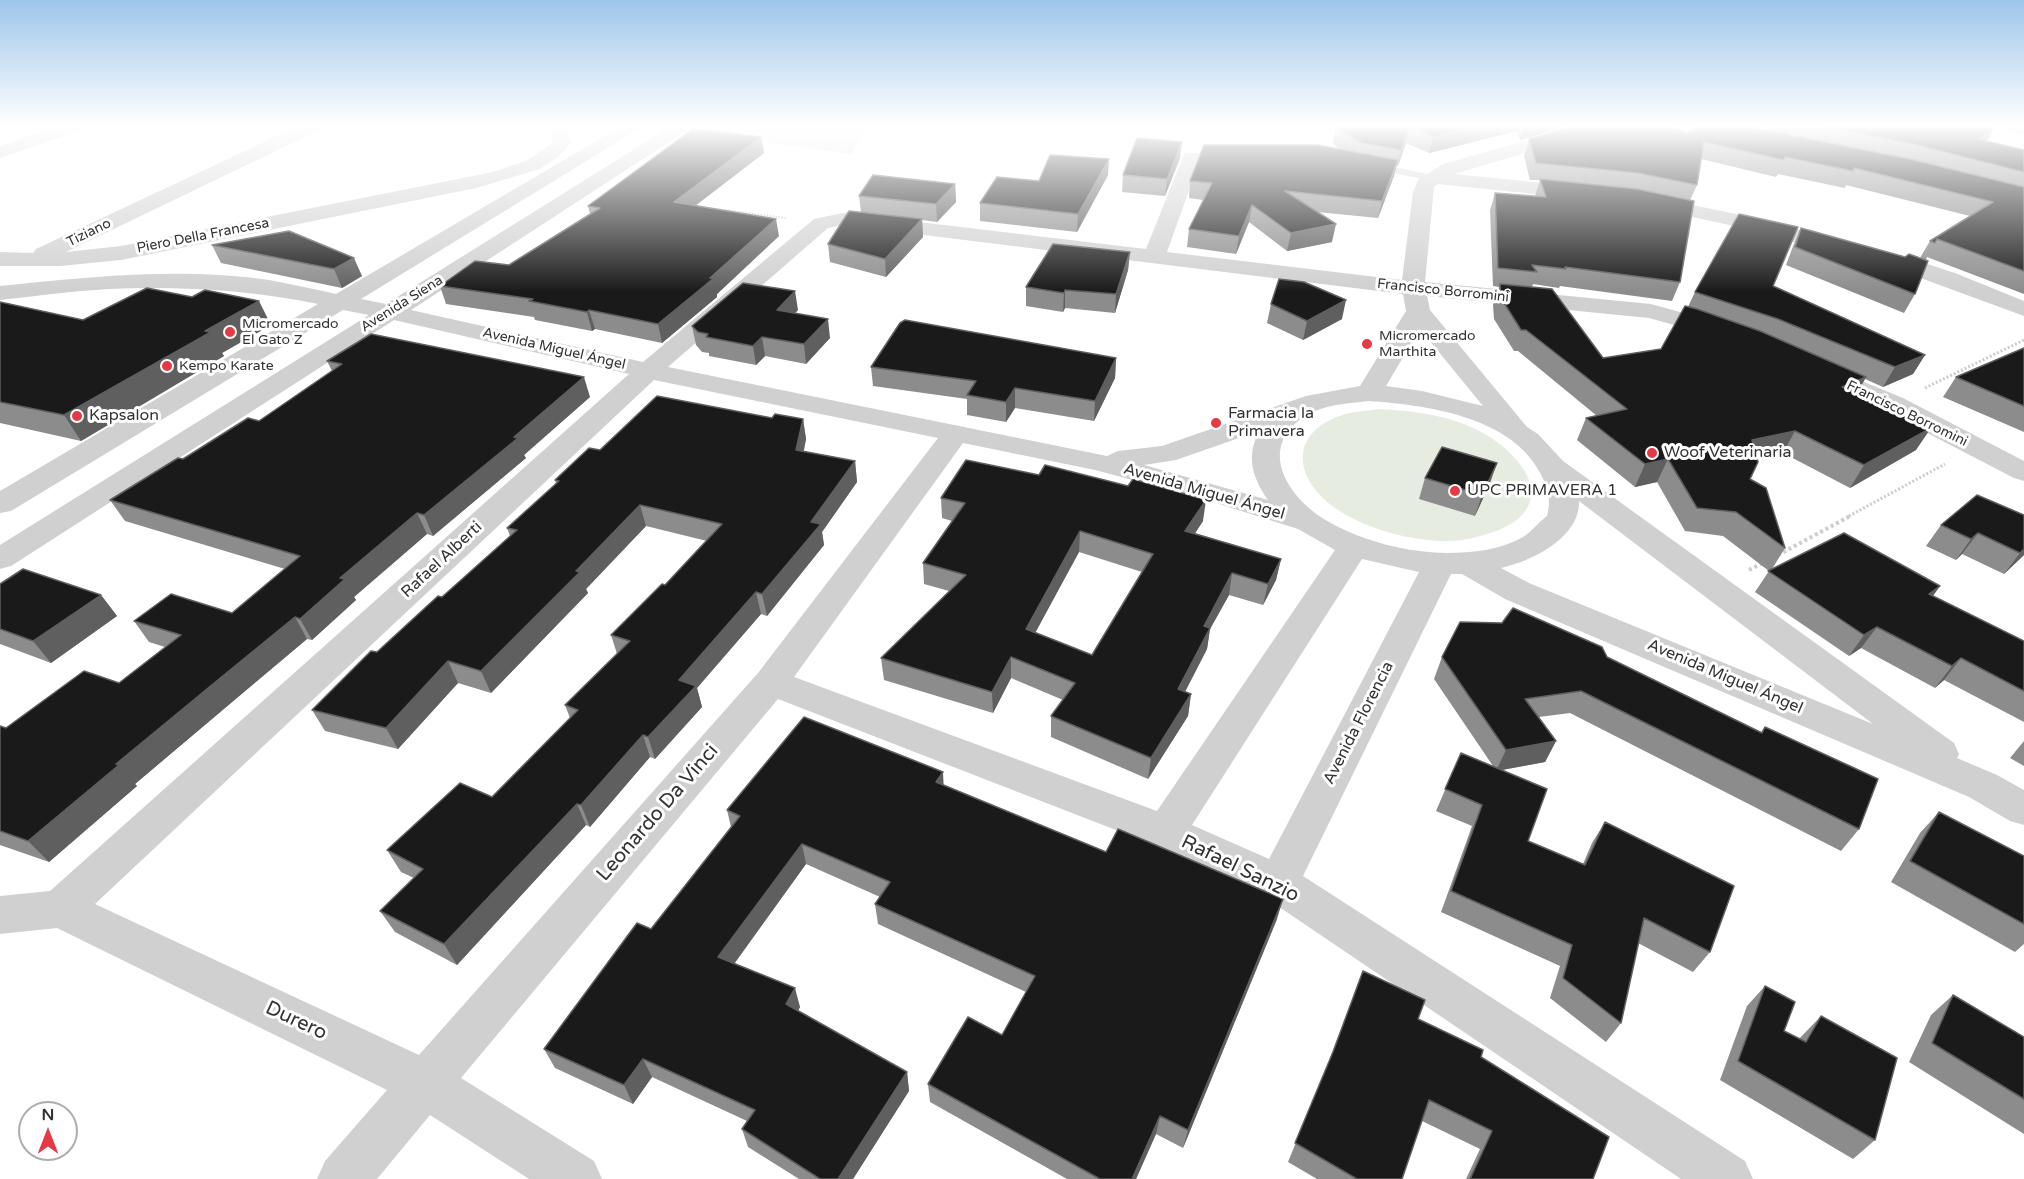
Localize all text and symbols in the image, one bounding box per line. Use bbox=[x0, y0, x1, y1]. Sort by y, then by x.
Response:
street label: Tiziano bbox=[64, 215, 114, 251]
street label: Piero Della Francesa bbox=[135, 215, 271, 257]
street label: Avenida Siena bbox=[358, 272, 446, 336]
street label: Francisco Borromini bbox=[1376, 276, 1510, 306]
place label: Micromercado El Gato Z bbox=[242, 316, 339, 348]
street label: Avenida Miguel Ángel bbox=[481, 324, 627, 374]
marker: Micromercado El Gato Z bbox=[223, 325, 237, 339]
place label: Micromercado Marthita bbox=[1379, 328, 1476, 360]
marker: Micromercado Marthita bbox=[1360, 337, 1374, 351]
place label: Kempo Karate bbox=[179, 358, 274, 374]
marker: Kempo Karate bbox=[160, 359, 174, 373]
street label: Francisco Borromini bbox=[1844, 377, 1970, 451]
place label: Farmacia la Primavera bbox=[1228, 404, 1314, 442]
place label: Kapsalon bbox=[89, 406, 159, 426]
marker: Kapsalon bbox=[70, 409, 84, 423]
marker: Farmacia la Primavera bbox=[1209, 416, 1223, 430]
place label: Woof Veterinaria bbox=[1664, 443, 1791, 463]
marker: Woof Veterinaria bbox=[1645, 446, 1659, 460]
street label: Avenida Miguel Ángel bbox=[1121, 460, 1287, 524]
place label: UPC PRIMAVERA 1 bbox=[1467, 481, 1617, 501]
marker: UPC PRIMAVERA 1 bbox=[1448, 484, 1462, 498]
street label: Rafael Alberti bbox=[398, 518, 486, 602]
street label: Avenida Miguel Ángel bbox=[1644, 636, 1806, 718]
street label: Avenida Florencia bbox=[1320, 658, 1398, 788]
street label: Leonardo Da Vinci bbox=[592, 740, 724, 886]
street label: Rafael Sanzio bbox=[1177, 830, 1303, 908]
street label: Durero bbox=[261, 996, 331, 1046]
north arrow bbox=[18, 1101, 78, 1161]
text: N bbox=[42, 1105, 54, 1125]

